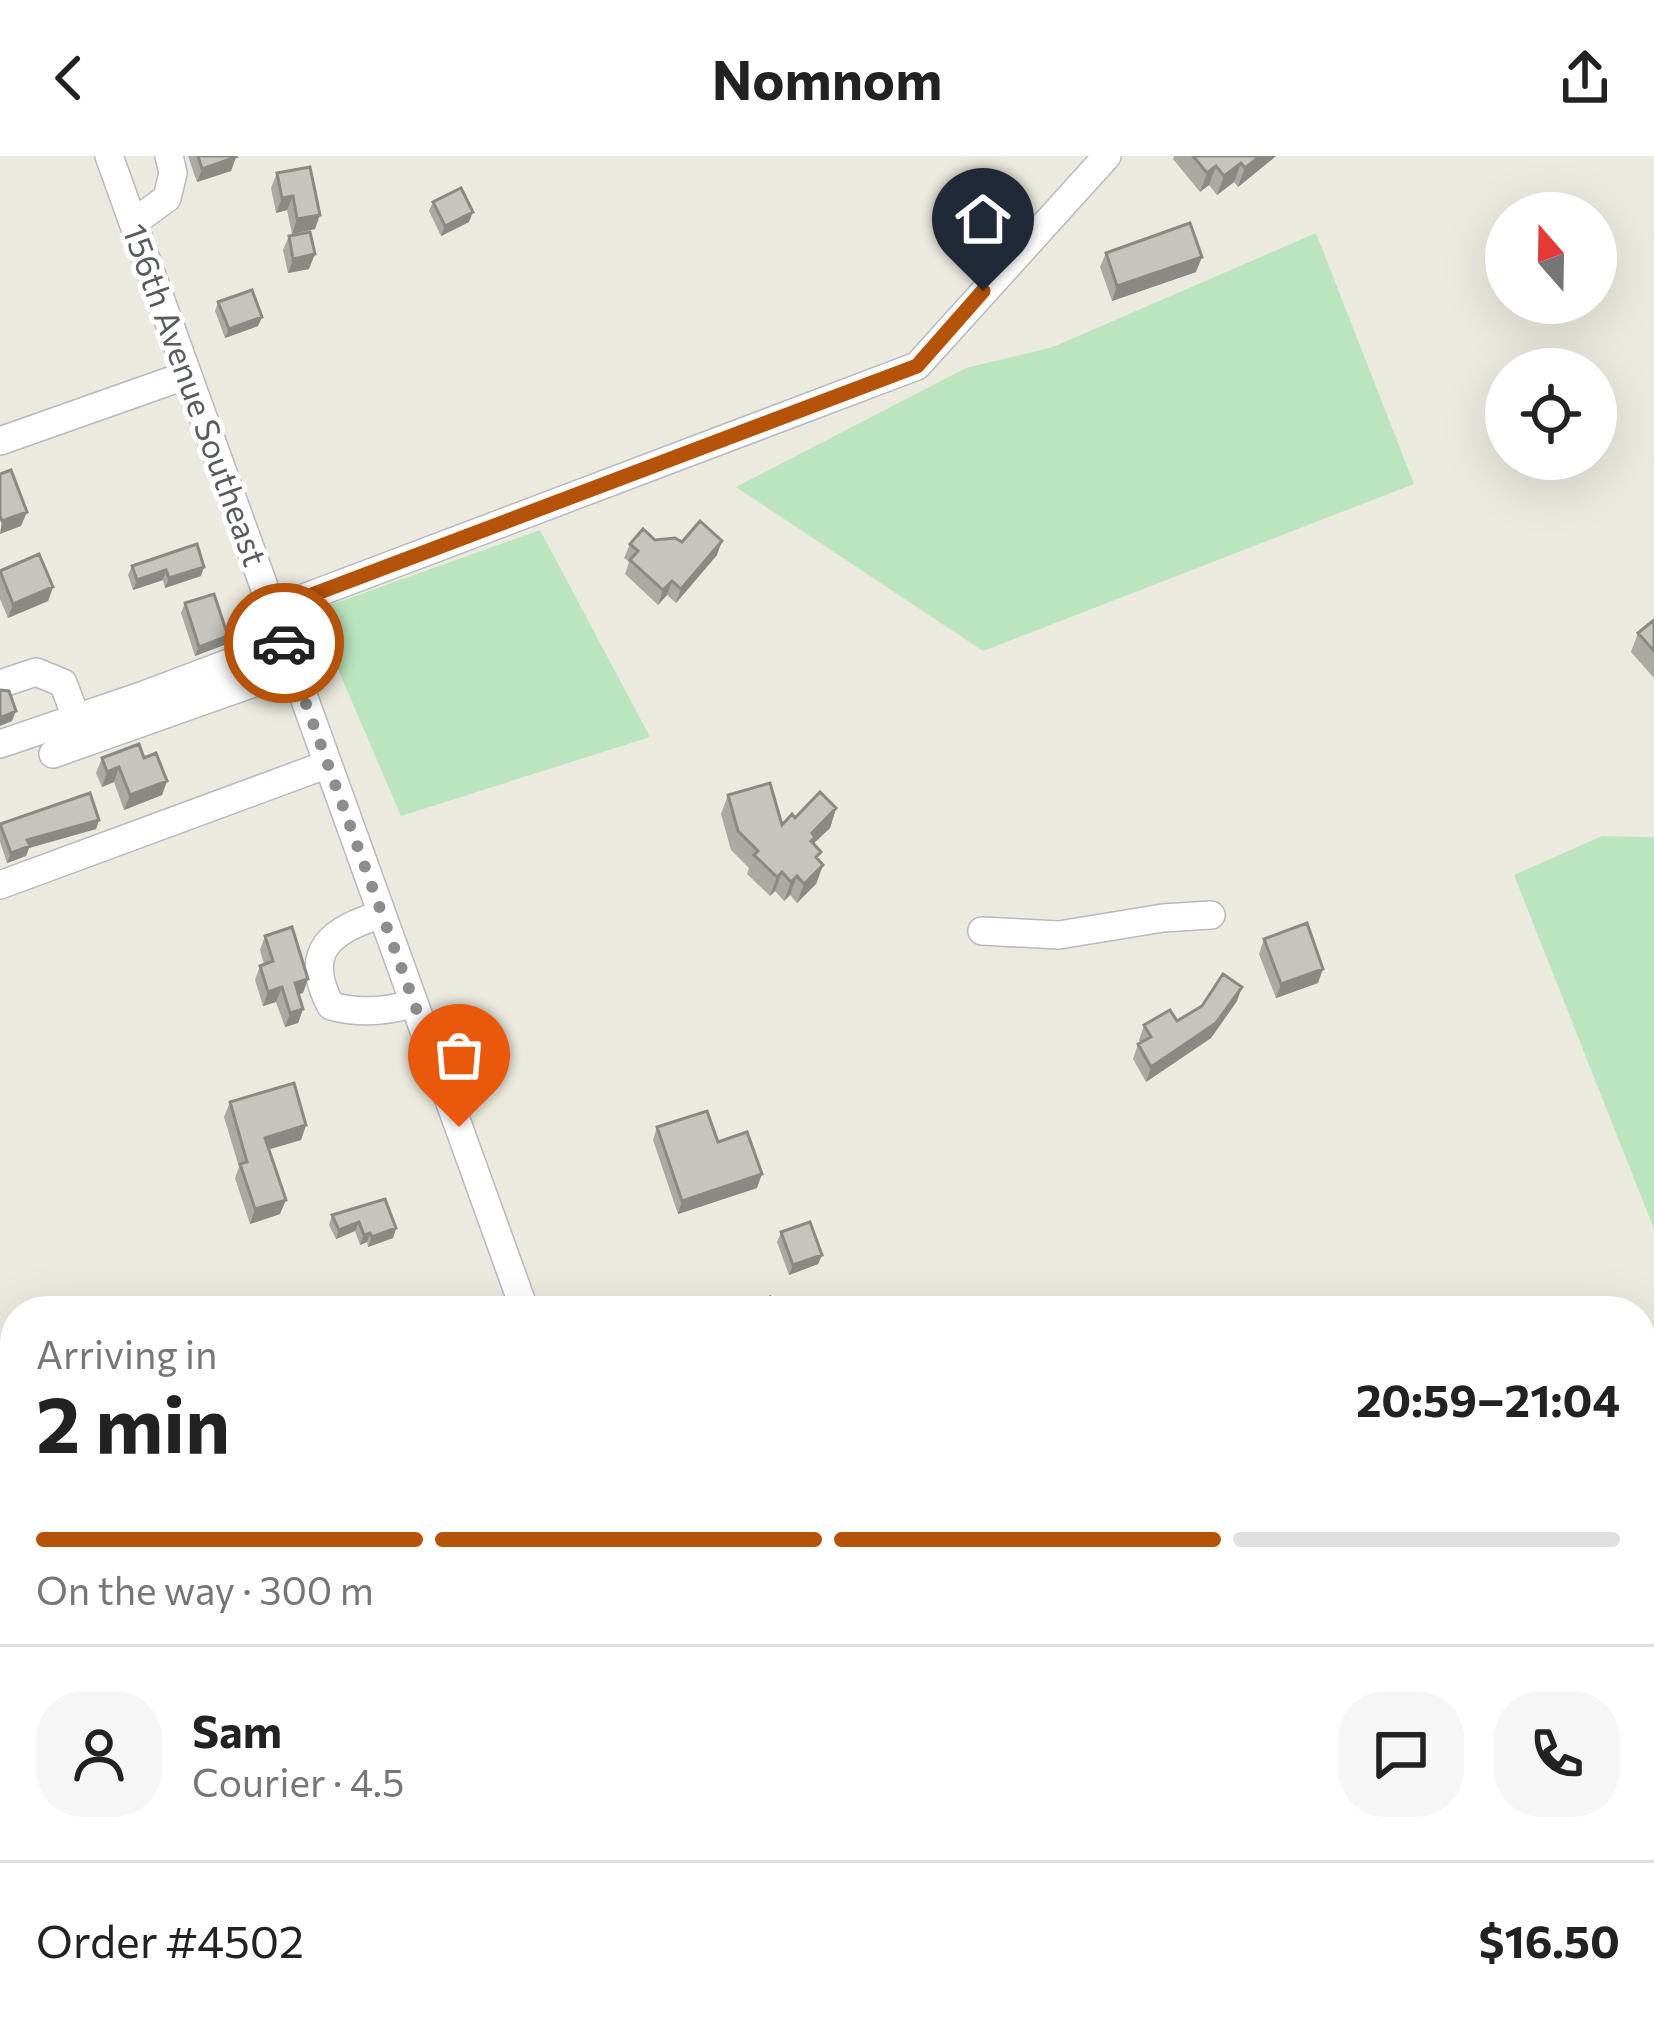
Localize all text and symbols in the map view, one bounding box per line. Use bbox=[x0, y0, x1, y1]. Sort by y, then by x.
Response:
icon: back bbox=[36, 45, 102, 111]
text: Nomnom bbox=[712, 45, 942, 111]
icon: share bbox=[1552, 45, 1618, 111]
pin bbox=[932, 168, 1034, 291]
icon: home bbox=[950, 186, 1016, 252]
north arrow bbox=[1485, 192, 1617, 324]
map controls bbox=[1485, 192, 1617, 480]
street label: 156th Avenue Southeast bbox=[115, 218, 277, 571]
button: locate bbox=[1485, 348, 1617, 480]
courier bbox=[224, 583, 344, 703]
icon: car bbox=[251, 610, 317, 676]
pin bbox=[408, 1004, 510, 1127]
icon: bag bbox=[426, 1022, 492, 1088]
text: Arriving in bbox=[36, 1329, 217, 1377]
text: 20:59–21:04 bbox=[1356, 1371, 1620, 1426]
text: 2 min bbox=[36, 1374, 230, 1469]
text: On the way · 300 m bbox=[36, 1565, 374, 1613]
button: person bbox=[36, 1691, 162, 1817]
button: chat bbox=[1338, 1691, 1464, 1817]
button: phone bbox=[1494, 1691, 1620, 1817]
text: Sam bbox=[192, 1702, 282, 1757]
text: Courier · 4.5 bbox=[192, 1757, 404, 1805]
text: Order #4502 bbox=[36, 1912, 304, 1967]
text: $16.50 bbox=[1479, 1912, 1620, 1967]

